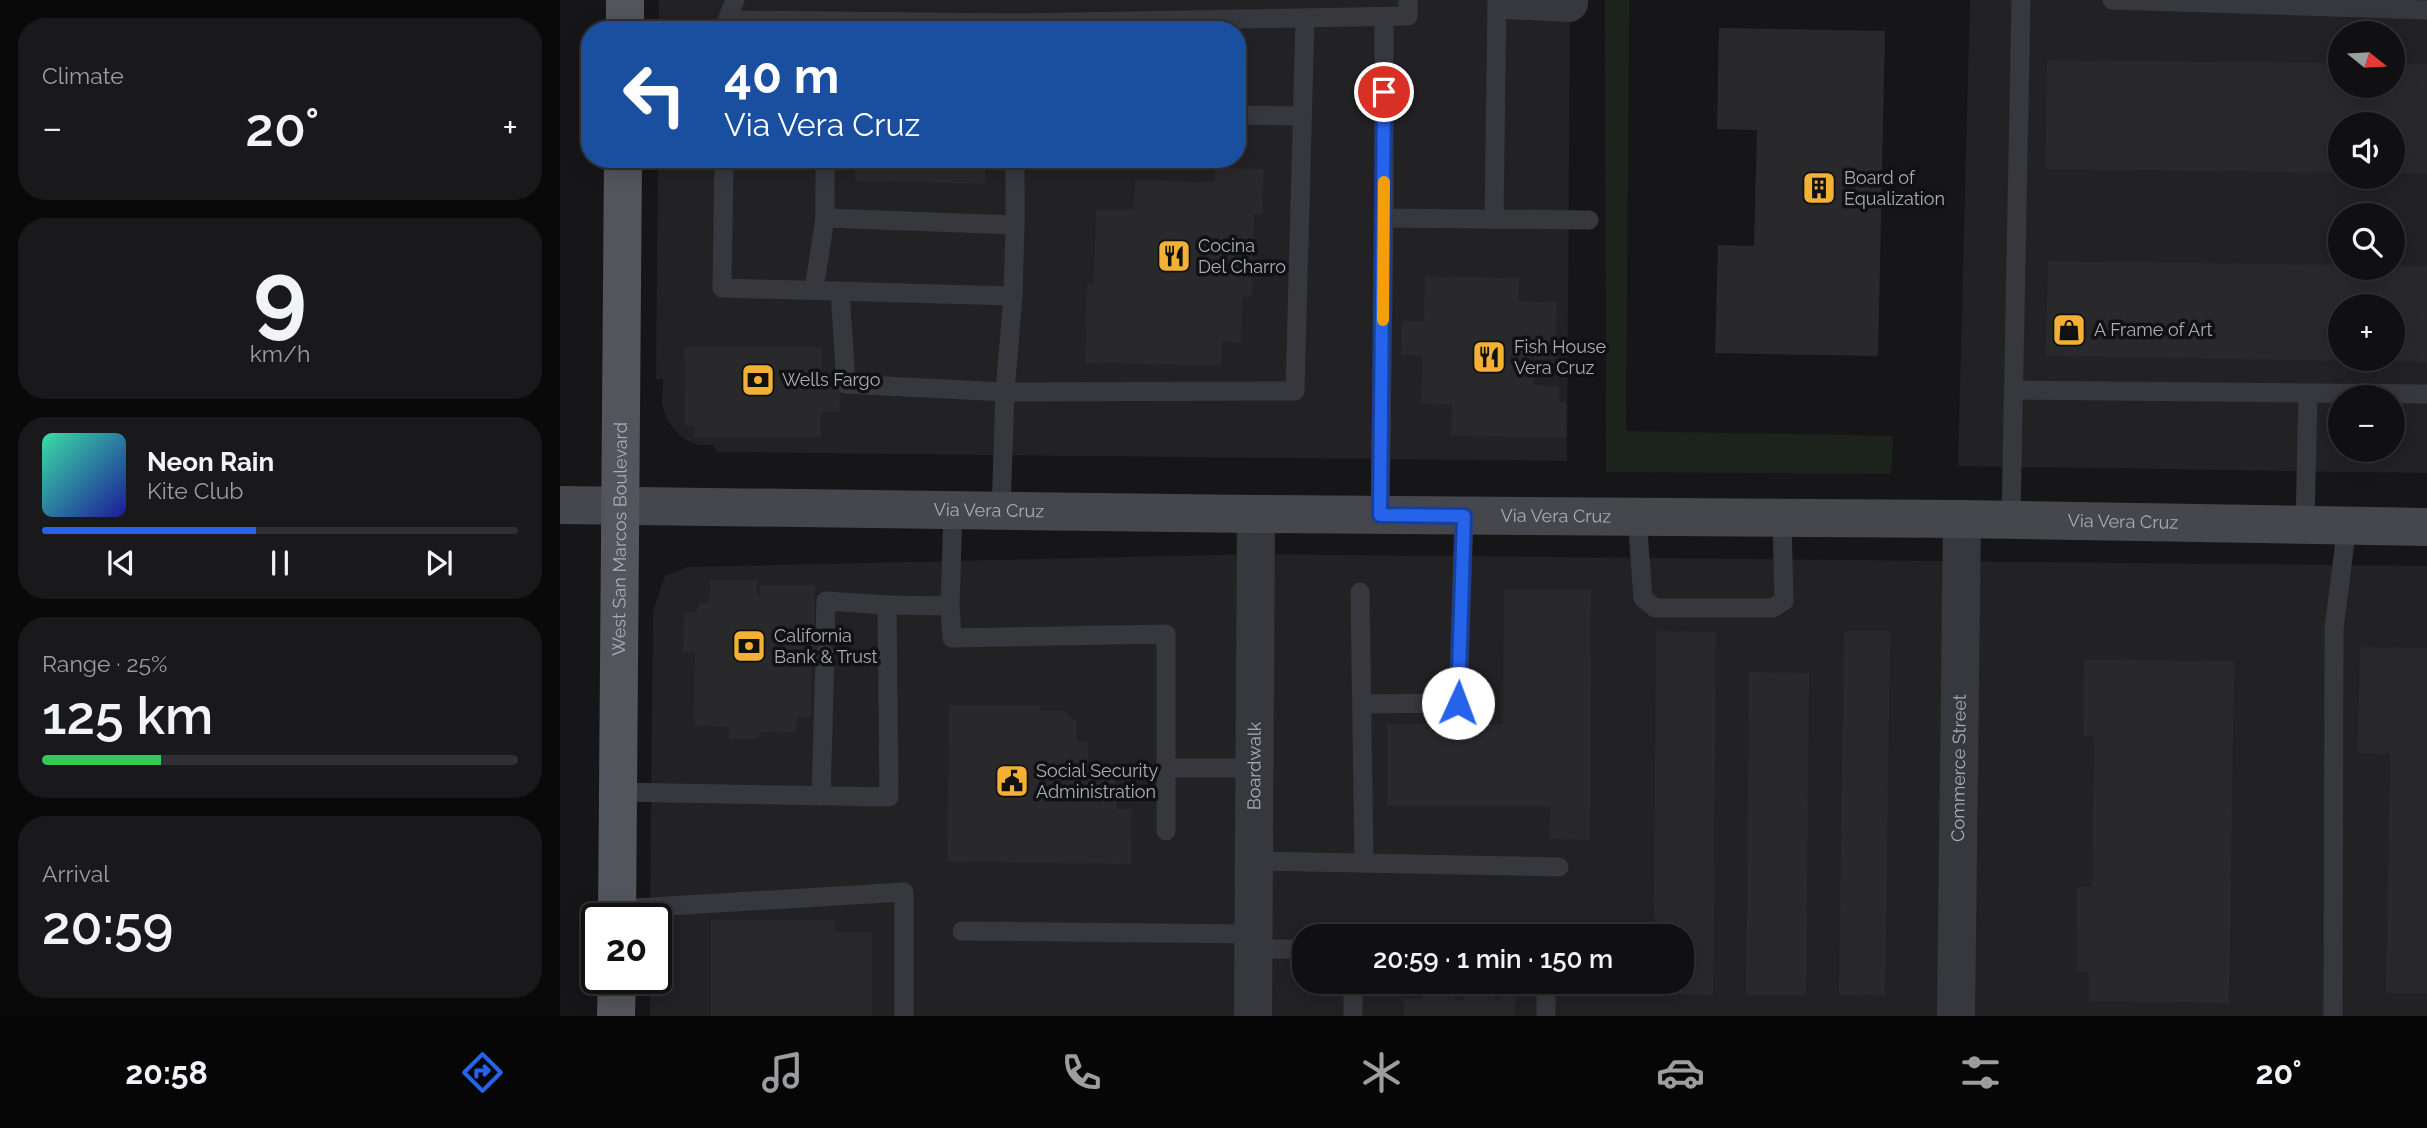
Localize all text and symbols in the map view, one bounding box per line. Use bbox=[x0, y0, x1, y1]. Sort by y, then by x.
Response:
north arrow bbox=[2328, 21, 2404, 98]
map controls bbox=[2328, 21, 2405, 462]
text: 40 m bbox=[724, 47, 839, 104]
icon: left bbox=[609, 49, 700, 140]
text: Climate bbox=[42, 62, 124, 89]
pin bbox=[1354, 62, 1414, 122]
icon: arrive bbox=[1365, 73, 1403, 111]
text: 20° bbox=[245, 97, 319, 158]
text: − bbox=[42, 105, 62, 150]
text: + bbox=[502, 105, 518, 150]
text: Via Vera Cruz bbox=[724, 106, 920, 143]
button: sound bbox=[2328, 112, 2405, 189]
place label: Board of Equalization bbox=[1844, 167, 1945, 209]
building icon: Board of Equalization bbox=[1800, 169, 1838, 207]
button: search bbox=[2328, 203, 2405, 280]
place label: Cocina Del Charro bbox=[1198, 235, 1286, 277]
restaurant icon: Cocina Del Charro bbox=[1155, 237, 1193, 275]
text: 9 bbox=[253, 241, 307, 348]
button: + bbox=[2328, 294, 2405, 371]
shop icon: A Frame of Art bbox=[2050, 311, 2088, 349]
place label: A Frame of Art bbox=[2094, 319, 2213, 340]
place label: Fish House Vera Cruz bbox=[1514, 336, 1607, 378]
restaurant icon: Fish House Vera Cruz bbox=[1470, 338, 1508, 376]
text: km/h bbox=[250, 340, 310, 367]
bank icon: Wells Fargo bbox=[739, 361, 777, 399]
place label: Wells Fargo bbox=[782, 369, 881, 390]
button: − bbox=[2328, 385, 2405, 462]
street label: West San Marcos Boulevard bbox=[608, 422, 631, 656]
text: Neon Rain bbox=[147, 447, 274, 477]
text: Kite Club bbox=[147, 477, 244, 504]
street label: Via Vera Cruz bbox=[934, 499, 1045, 521]
street label: Via Vera Cruz bbox=[1501, 505, 1611, 527]
street label: Via Vera Cruz bbox=[2067, 510, 2178, 533]
icon: previous bbox=[102, 544, 140, 582]
icon: pause bbox=[261, 544, 299, 582]
icon: next bbox=[420, 544, 458, 582]
place label: California Bank & Trust bbox=[774, 625, 878, 667]
bank icon: California Bank & Trust bbox=[730, 627, 768, 665]
text: Range · 25% bbox=[42, 650, 168, 677]
position arrow bbox=[1421, 666, 1495, 740]
text: 125 km bbox=[42, 685, 213, 746]
street label: Commerce Street bbox=[1947, 694, 1970, 842]
street label: Boardwalk bbox=[1243, 721, 1265, 810]
place label: Social Security Administration bbox=[1036, 760, 1159, 802]
public building icon: Social Security Administration bbox=[993, 762, 1031, 800]
text: Arrival bbox=[42, 860, 109, 887]
text: 20:59 bbox=[42, 895, 173, 956]
speed limit sign: 20 bbox=[581, 903, 672, 994]
text: 20:59 · 1 min · 150 m bbox=[1373, 944, 1613, 974]
icon: directions bbox=[458, 1048, 507, 1097]
icon: music bbox=[758, 1048, 807, 1097]
icon: phone bbox=[1057, 1048, 1106, 1097]
icon: climate bbox=[1357, 1048, 1406, 1097]
icon: car bbox=[1656, 1048, 1705, 1097]
icon: filters bbox=[1956, 1048, 2005, 1097]
text: 20:58 bbox=[125, 1054, 208, 1091]
text: 20° bbox=[2255, 1054, 2302, 1091]

